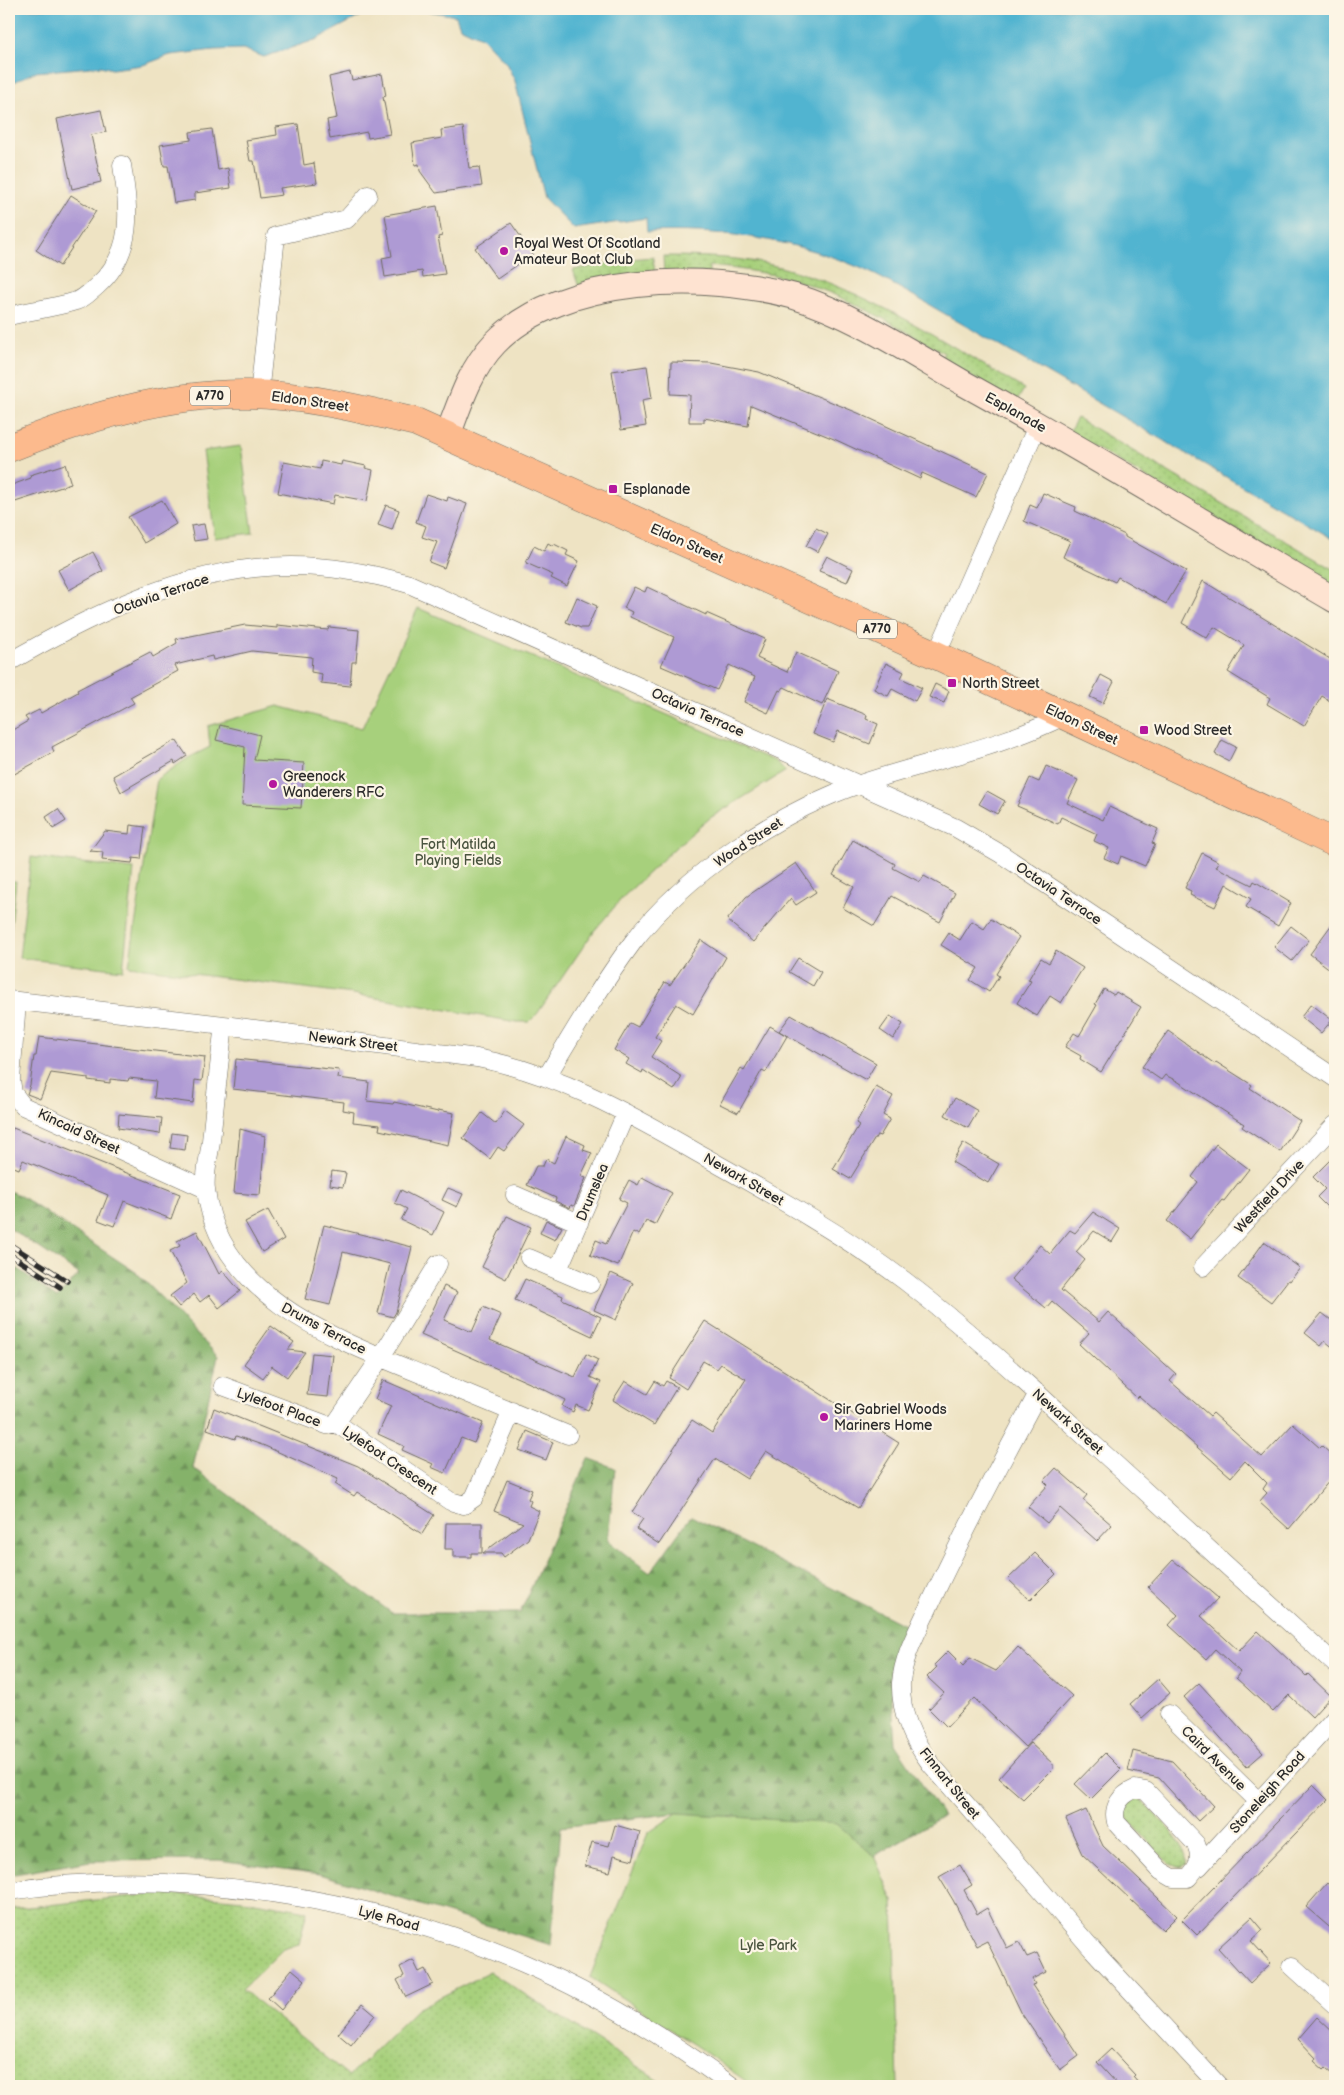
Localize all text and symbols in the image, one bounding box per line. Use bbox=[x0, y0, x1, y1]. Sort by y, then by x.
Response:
place label: Royal West Of Scotland Amateur Boat Club bbox=[514, 235, 661, 268]
marker: Royal West Of Scotland Amateur Boat Club bbox=[498, 245, 510, 257]
road number: A770 bbox=[190, 386, 230, 406]
street label: Eldon Street bbox=[270, 388, 350, 415]
street label: Esplanade bbox=[982, 389, 1049, 436]
place label: Esplanade bbox=[623, 481, 690, 498]
marker: Esplanade bbox=[607, 483, 619, 495]
street label: Eldon Street bbox=[648, 520, 727, 567]
street label: Octavia Terrace bbox=[111, 570, 211, 619]
road number: A770 bbox=[857, 620, 897, 638]
place label: North Street bbox=[962, 675, 1040, 692]
marker: North Street bbox=[946, 677, 958, 689]
street label: Octavia Terrace bbox=[649, 684, 747, 741]
street label: Eldon Street bbox=[1043, 700, 1121, 749]
place label: Wood Street bbox=[1154, 722, 1233, 739]
marker: Wood Street bbox=[1138, 724, 1150, 736]
place label: Greenock Wanderers RFC bbox=[283, 768, 384, 801]
marker: Greenock Wanderers RFC bbox=[267, 778, 279, 790]
street label: Wood Street bbox=[711, 814, 786, 871]
park label: Fort Matilda Playing Fields bbox=[414, 836, 502, 869]
street label: Octavia Terrace bbox=[1013, 858, 1105, 928]
street label: Newark Street bbox=[307, 1028, 399, 1055]
street label: Kincaid Street bbox=[35, 1105, 123, 1158]
street label: Newark Street bbox=[701, 1150, 788, 1210]
street label: Westfield Drive bbox=[1231, 1156, 1308, 1237]
street label: Drumslea bbox=[573, 1161, 612, 1224]
street label: Drums Terrace bbox=[278, 1299, 369, 1358]
street label: Lylefoot Place bbox=[234, 1384, 323, 1431]
street label: Newark Street bbox=[1029, 1385, 1107, 1458]
place label: Sir Gabriel Woods Mariners Home bbox=[834, 1401, 947, 1434]
marker: Sir Gabriel Woods Mariners Home bbox=[818, 1411, 830, 1423]
street label: Lylefoot Crescent bbox=[339, 1422, 441, 1499]
street label: Caird Avenue bbox=[1178, 1722, 1250, 1794]
street label: Finnart Street bbox=[916, 1744, 984, 1823]
street label: Stoneleigh Road bbox=[1226, 1748, 1309, 1837]
street label: Lyle Road bbox=[356, 1902, 421, 1935]
park label: Lyle Park bbox=[740, 1937, 797, 1954]

